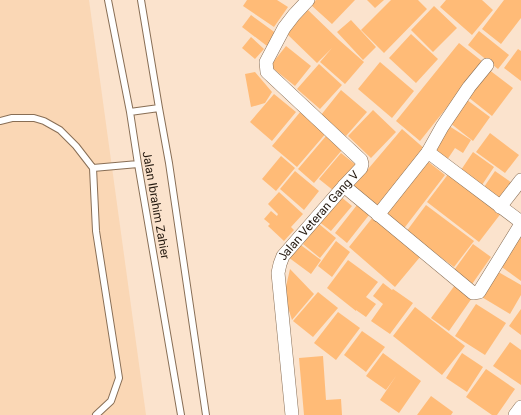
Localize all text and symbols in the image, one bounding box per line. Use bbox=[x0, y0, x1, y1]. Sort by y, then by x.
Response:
street label: Jalan Ibrahim Zahier bbox=[140, 150, 172, 260]
street label: Jalan Veteran Gang V bbox=[275, 168, 362, 262]

